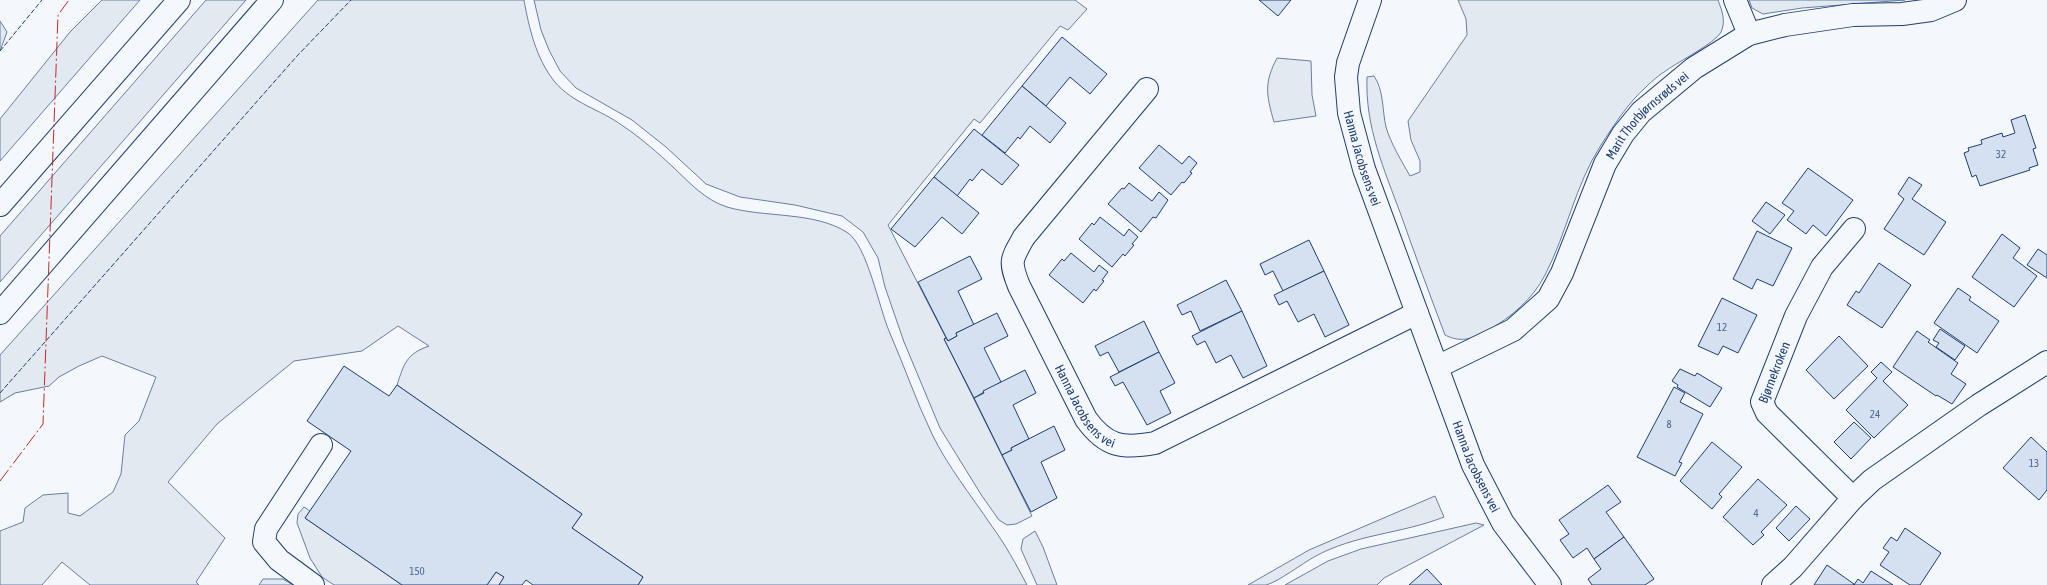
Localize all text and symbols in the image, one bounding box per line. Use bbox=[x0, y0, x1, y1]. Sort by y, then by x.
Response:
street label: Marit Thorbjørnsrøds vei bbox=[1602, 68, 1691, 162]
street label: Hanna Jacobsens vei bbox=[1341, 109, 1384, 208]
house number: 32 bbox=[1996, 148, 2006, 160]
house number: 12 bbox=[1717, 321, 1727, 333]
street label: Bjørnekroken bbox=[1755, 339, 1793, 405]
street label: Hanna Jacobsens vei bbox=[1052, 362, 1118, 450]
house number: 24 bbox=[1870, 408, 1880, 420]
house number: 8 bbox=[1666, 418, 1672, 430]
street label: Hanna Jacobsens vei bbox=[1450, 419, 1504, 515]
house number: 13 bbox=[2029, 457, 2039, 469]
house number: 4 bbox=[1753, 507, 1759, 519]
house number: 150 bbox=[409, 565, 425, 577]

